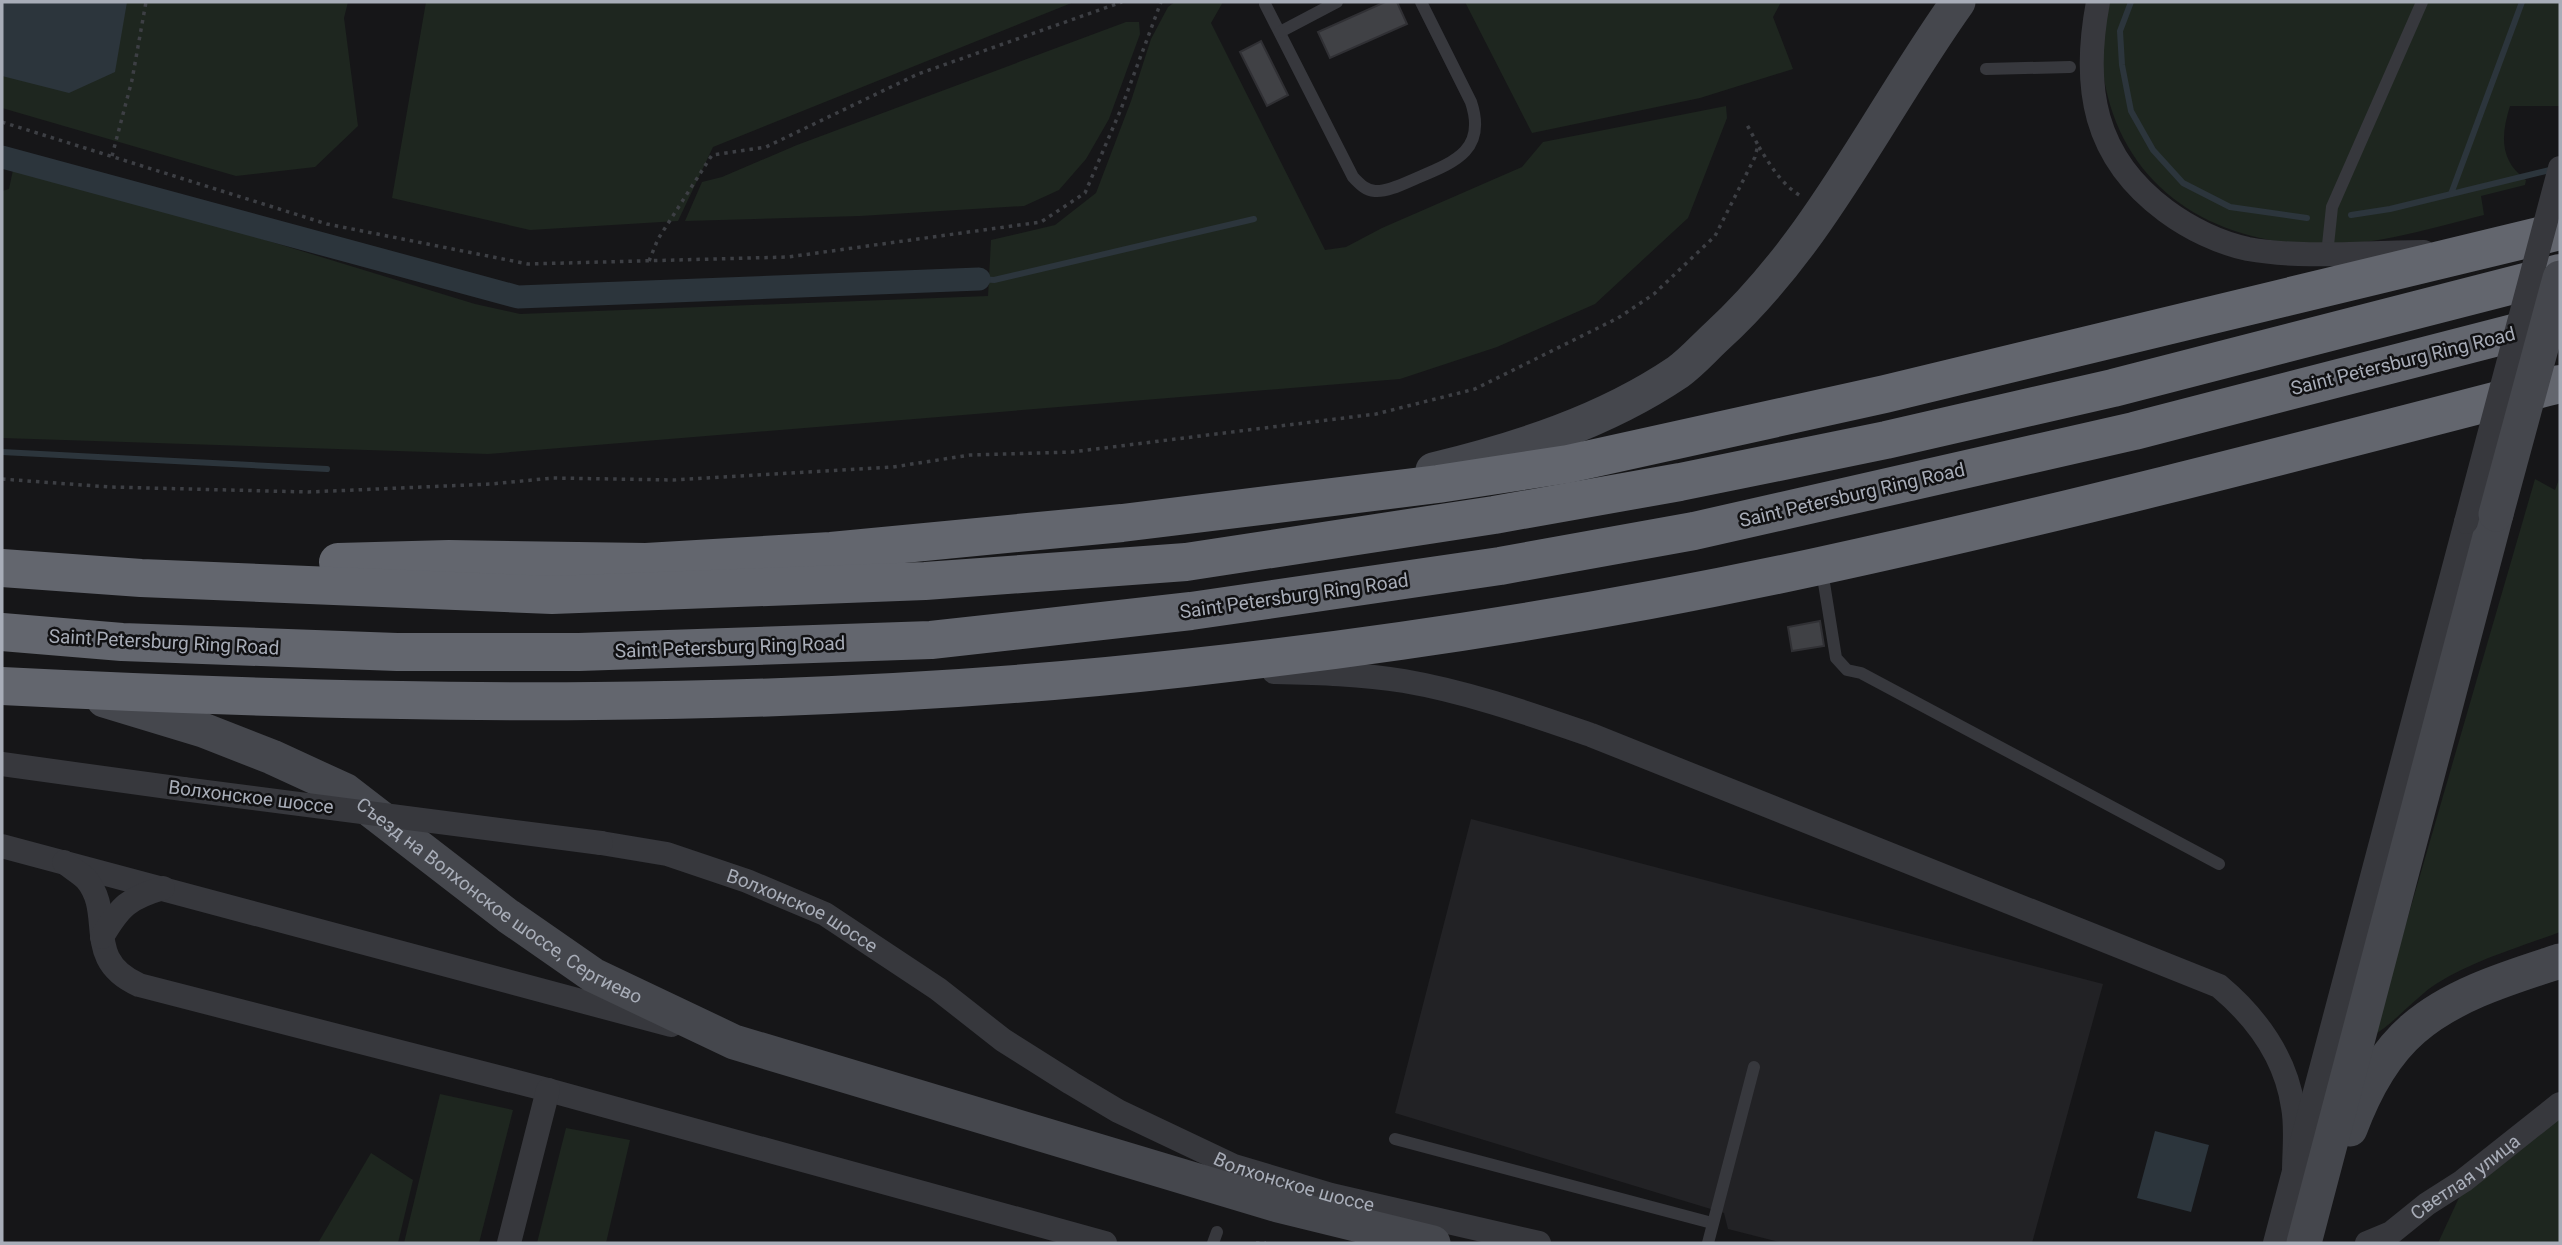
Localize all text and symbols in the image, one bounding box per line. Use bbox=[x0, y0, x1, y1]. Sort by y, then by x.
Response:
street label: Saint Petersburg Ring Road bbox=[2288, 322, 2518, 400]
street label: Saint Petersburg Ring Road bbox=[1737, 458, 1967, 532]
street label: Saint Petersburg Ring Road bbox=[1178, 569, 1410, 623]
street label: Saint Petersburg Ring Road bbox=[48, 624, 280, 660]
street label: Saint Petersburg Ring Road bbox=[614, 631, 846, 663]
street label: Волхонское шоссе bbox=[167, 775, 335, 819]
street label: Съезд на Волхонское шоссе, Сергиево bbox=[352, 792, 646, 1008]
street label: Волхонское шоссе bbox=[724, 864, 882, 957]
street label: Светлая улица bbox=[2405, 1129, 2524, 1224]
street label: Волхонское шоссе bbox=[1210, 1147, 1377, 1216]

